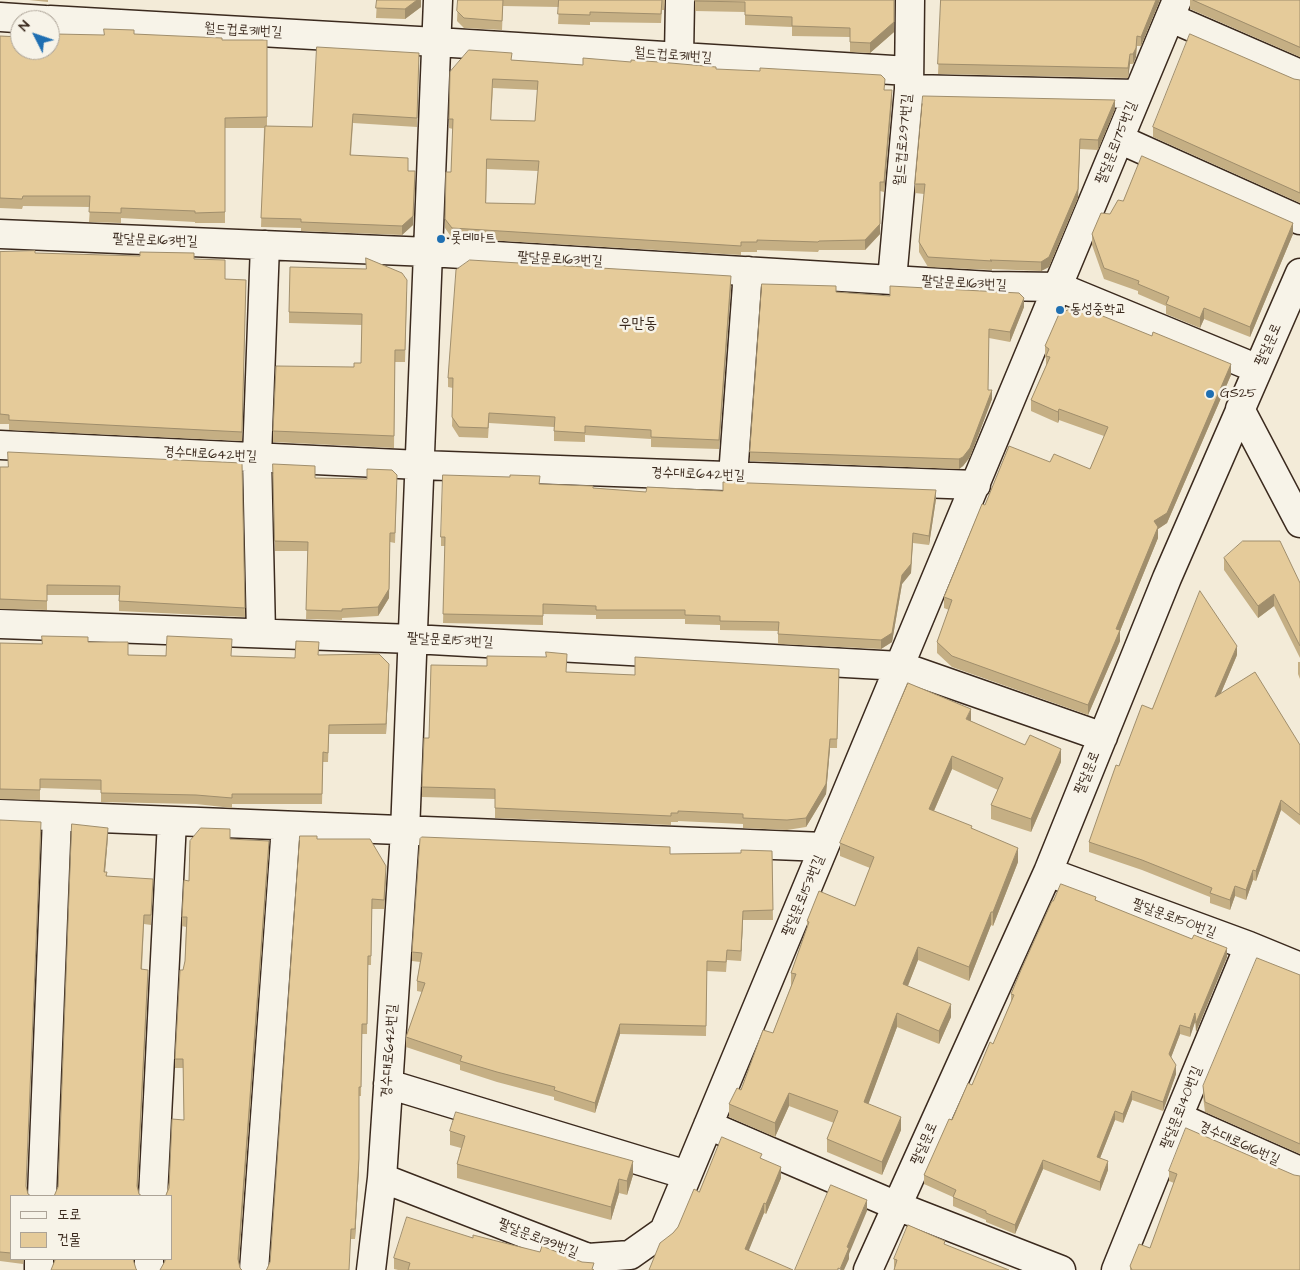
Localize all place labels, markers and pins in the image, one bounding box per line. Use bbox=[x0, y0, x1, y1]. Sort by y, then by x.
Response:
place label: 롯데마트 bbox=[451, 231, 496, 247]
marker: 롯데마트 bbox=[435, 233, 447, 245]
place label: 동성중학교 bbox=[1070, 302, 1126, 318]
marker: 동성중학교 bbox=[1054, 304, 1066, 316]
place label: GS25 bbox=[1220, 386, 1257, 402]
marker: GS25 bbox=[1204, 388, 1216, 400]

